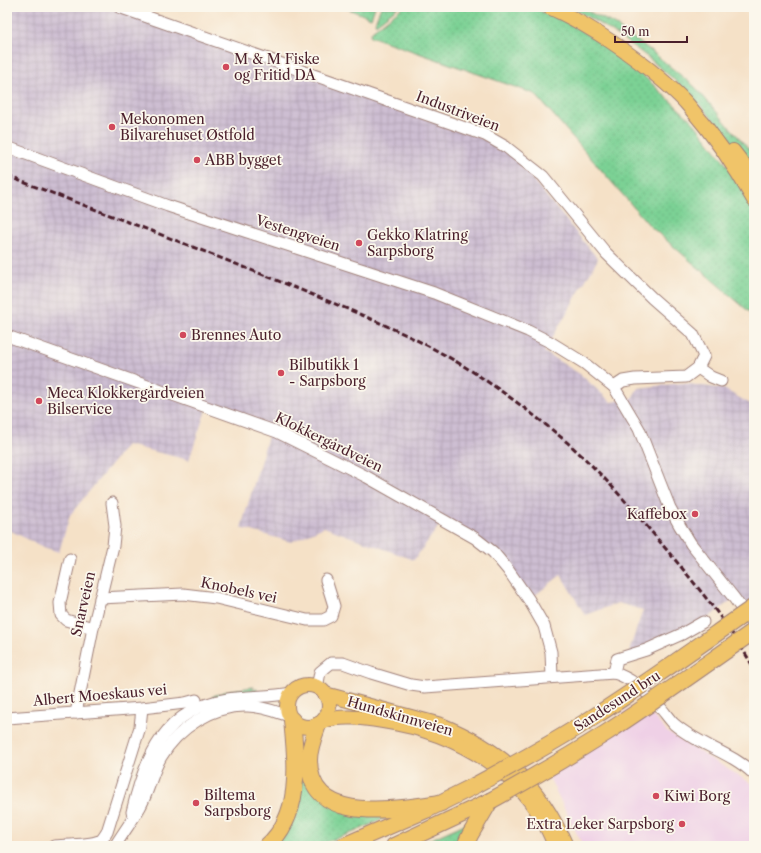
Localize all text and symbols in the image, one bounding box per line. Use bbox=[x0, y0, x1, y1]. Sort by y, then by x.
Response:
scale bar bbox=[615, 18, 687, 44]
text: 50 m bbox=[621, 24, 650, 39]
place label: M & M Fiske og Fritid DA bbox=[234, 50, 320, 84]
marker: M & M Fiske og Fritid DA bbox=[221, 62, 231, 72]
street label: Industriveien bbox=[414, 87, 503, 135]
place label: Mekonomen Bilvarehuset Østfold bbox=[120, 110, 255, 144]
marker: Mekonomen Bilvarehuset Østfold bbox=[107, 122, 117, 132]
place label: ABB bygget bbox=[204, 151, 282, 169]
marker: ABB bygget bbox=[192, 155, 202, 165]
street label: Vestengveien bbox=[253, 211, 343, 255]
place label: Gekko Klatring Sarpsborg bbox=[367, 226, 468, 260]
marker: Gekko Klatring Sarpsborg bbox=[354, 238, 364, 248]
place label: Brennes Auto bbox=[191, 326, 281, 344]
marker: Brennes Auto bbox=[178, 330, 188, 340]
place label: Bilbutikk 1 - Sarpsborg bbox=[289, 356, 366, 390]
marker: Bilbutikk 1 - Sarpsborg bbox=[276, 368, 286, 378]
place label: Meca Klokkergårdveien Bilservice bbox=[47, 384, 205, 418]
marker: Meca Klokkergårdveien Bilservice bbox=[34, 396, 44, 406]
street label: Klokkergårdveien bbox=[272, 408, 386, 476]
place label: Kaffebox bbox=[627, 505, 688, 523]
marker: Kaffebox bbox=[690, 509, 700, 519]
street label: Snarveien bbox=[67, 569, 99, 638]
street label: Knobels vei bbox=[199, 573, 279, 607]
street label: Sandesund bru bbox=[570, 666, 664, 736]
street label: Albert Moeskaus vei bbox=[31, 680, 168, 710]
street label: Hundskinnveien bbox=[345, 692, 455, 740]
place label: Biltema Sarpsborg bbox=[204, 786, 271, 820]
place label: Kiwi Borg bbox=[664, 787, 731, 805]
marker: Kiwi Borg bbox=[651, 791, 661, 801]
marker: Biltema Sarpsborg bbox=[191, 798, 201, 808]
place label: Extra Leker Sarpsborg bbox=[526, 815, 675, 833]
marker: Extra Leker Sarpsborg bbox=[677, 819, 687, 829]

